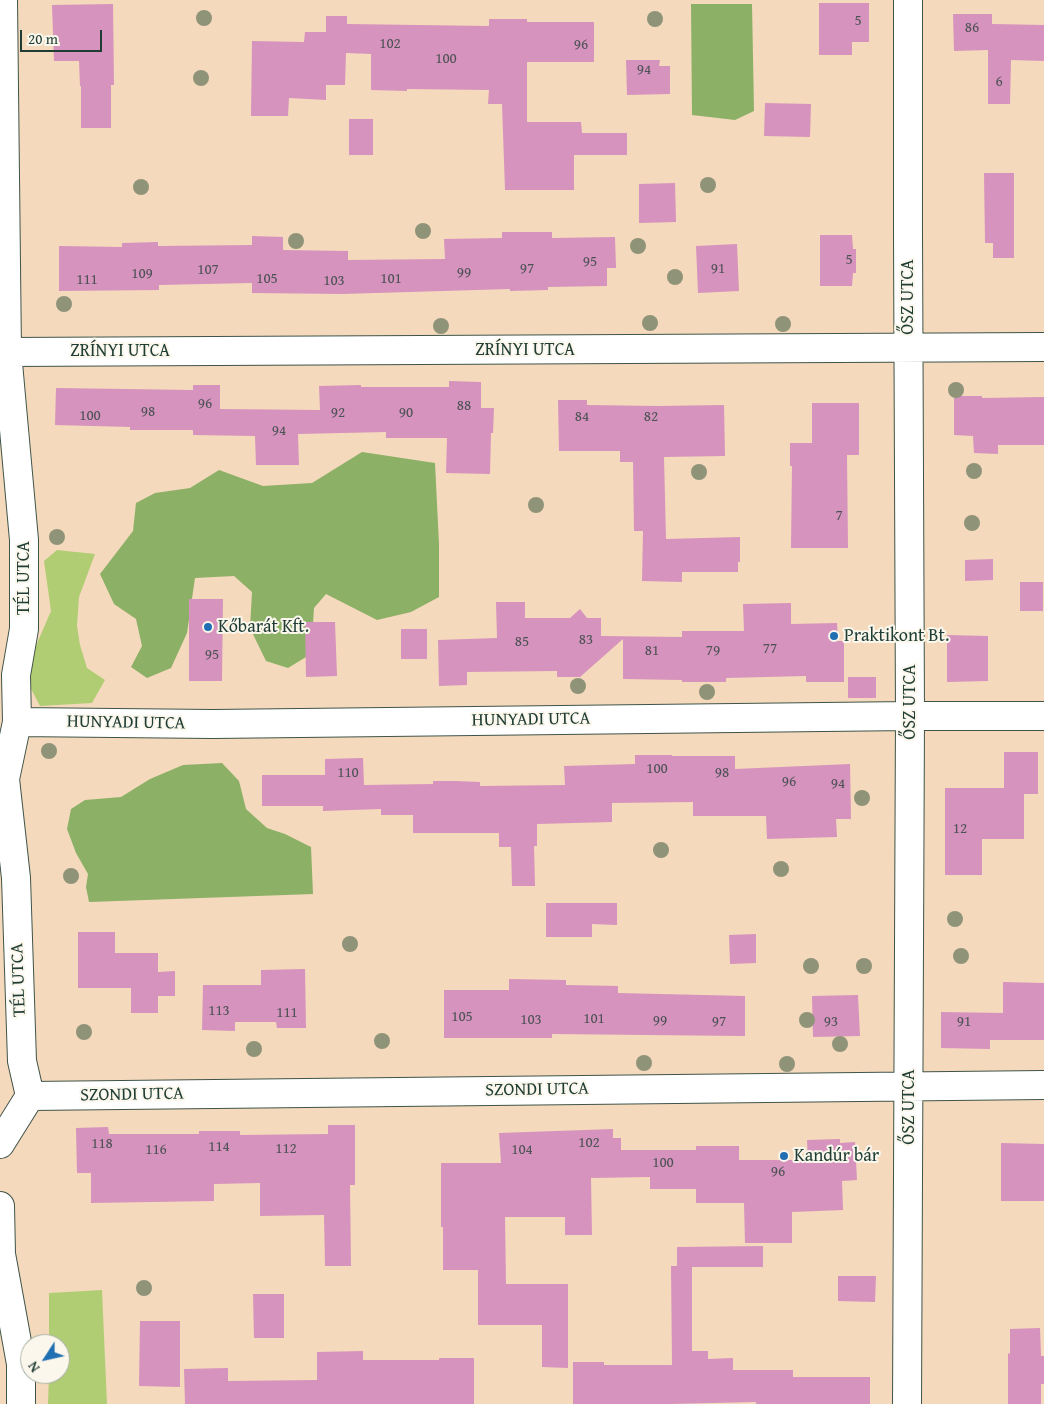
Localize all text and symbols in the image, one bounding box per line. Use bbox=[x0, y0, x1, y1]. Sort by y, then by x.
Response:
house number: 5 bbox=[854, 12, 862, 30]
house number: 86 bbox=[965, 19, 979, 37]
scale bar bbox=[22, 20, 105, 52]
text: 20 m bbox=[28, 28, 58, 49]
house number: 102 bbox=[379, 35, 401, 53]
house number: 96 bbox=[574, 36, 588, 54]
house number: 100 bbox=[435, 50, 457, 68]
house number: 94 bbox=[637, 61, 651, 79]
house number: 6 bbox=[995, 73, 1003, 91]
house number: 5 bbox=[845, 251, 853, 269]
house number: 95 bbox=[583, 253, 597, 271]
street label: ŐSZ UTCA bbox=[897, 259, 919, 335]
house number: 97 bbox=[520, 260, 534, 278]
house number: 91 bbox=[711, 260, 725, 278]
house number: 107 bbox=[197, 261, 219, 279]
house number: 99 bbox=[457, 264, 471, 282]
house number: 109 bbox=[131, 265, 153, 283]
house number: 105 bbox=[256, 270, 278, 288]
house number: 101 bbox=[380, 270, 402, 288]
house number: 111 bbox=[76, 271, 98, 289]
house number: 103 bbox=[323, 272, 345, 290]
street label: ZRÍNYI UTCA bbox=[475, 339, 575, 361]
street label: ZRÍNYI UTCA bbox=[70, 340, 170, 362]
house number: 96 bbox=[198, 395, 212, 413]
house number: 88 bbox=[457, 397, 471, 415]
house number: 98 bbox=[141, 403, 155, 421]
house number: 92 bbox=[331, 404, 345, 422]
house number: 90 bbox=[399, 404, 413, 422]
house number: 100 bbox=[79, 407, 101, 425]
house number: 84 bbox=[575, 408, 589, 426]
house number: 82 bbox=[644, 408, 658, 426]
house number: 94 bbox=[272, 422, 286, 440]
house number: 7 bbox=[835, 507, 843, 525]
street label: TÉL UTCA bbox=[13, 541, 35, 615]
place label: Kőbarát Kft. bbox=[218, 616, 309, 638]
marker: Kőbarát Kft. bbox=[202, 621, 214, 633]
place label: Praktikont Bt. bbox=[844, 625, 949, 647]
marker: Praktikont Bt. bbox=[828, 630, 840, 642]
house number: 83 bbox=[579, 631, 593, 649]
house number: 85 bbox=[515, 633, 529, 651]
house number: 77 bbox=[763, 640, 777, 658]
house number: 81 bbox=[645, 642, 659, 660]
house number: 79 bbox=[706, 642, 720, 660]
house number: 95 bbox=[205, 646, 219, 664]
street label: ŐSZ UTCA bbox=[899, 664, 921, 740]
street label: HUNYADI UTCA bbox=[472, 708, 590, 732]
street label: HUNYADI UTCA bbox=[67, 711, 185, 735]
house number: 100 bbox=[646, 760, 668, 778]
house number: 110 bbox=[337, 764, 359, 782]
house number: 98 bbox=[715, 764, 729, 782]
house number: 96 bbox=[782, 773, 796, 791]
house number: 94 bbox=[831, 775, 845, 793]
house number: 12 bbox=[953, 820, 967, 838]
street label: TÉL UTCA bbox=[7, 943, 31, 1017]
house number: 113 bbox=[208, 1002, 230, 1020]
house number: 111 bbox=[276, 1004, 298, 1022]
house number: 105 bbox=[451, 1008, 473, 1026]
house number: 101 bbox=[583, 1010, 605, 1028]
house number: 103 bbox=[520, 1011, 542, 1029]
house number: 99 bbox=[653, 1012, 667, 1030]
house number: 97 bbox=[712, 1013, 726, 1031]
house number: 93 bbox=[824, 1013, 838, 1031]
house number: 91 bbox=[957, 1013, 971, 1031]
street label: ŐSZ UTCA bbox=[898, 1069, 920, 1145]
street label: SZONDI UTCA bbox=[485, 1078, 589, 1102]
street label: SZONDI UTCA bbox=[80, 1083, 184, 1107]
house number: 102 bbox=[578, 1134, 600, 1152]
house number: 118 bbox=[91, 1135, 113, 1153]
house number: 114 bbox=[208, 1138, 230, 1156]
house number: 112 bbox=[275, 1140, 297, 1158]
house number: 116 bbox=[145, 1141, 167, 1159]
house number: 104 bbox=[511, 1141, 533, 1159]
place label: Kandúr bár bbox=[794, 1145, 879, 1167]
marker: Kandúr bár bbox=[778, 1150, 790, 1162]
house number: 100 bbox=[652, 1154, 674, 1172]
house number: 96 bbox=[771, 1163, 785, 1181]
north arrow bbox=[20, 1334, 70, 1384]
text: N bbox=[23, 1357, 44, 1377]

